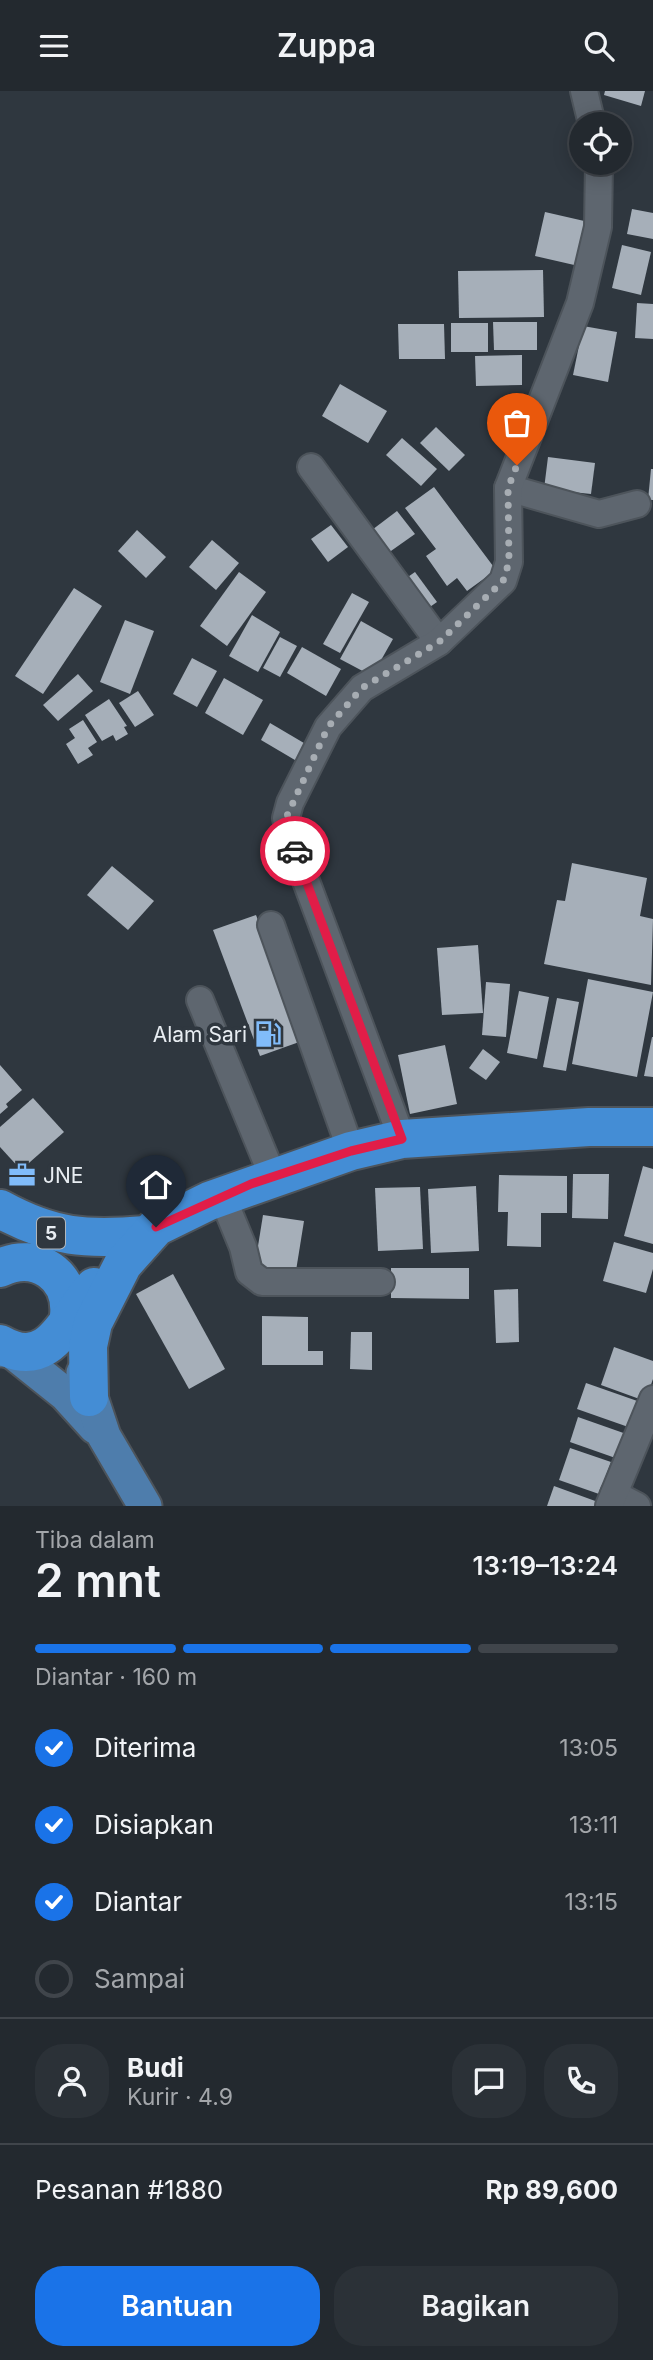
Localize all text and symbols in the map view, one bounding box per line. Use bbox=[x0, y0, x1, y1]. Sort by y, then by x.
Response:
text: Zuppa bbox=[277, 26, 376, 65]
icon: menu bbox=[35, 27, 73, 65]
icon: search bbox=[580, 27, 618, 65]
map controls bbox=[569, 112, 632, 175]
button: locate bbox=[569, 112, 632, 175]
pin bbox=[487, 393, 547, 465]
icon: bag bbox=[498, 404, 536, 442]
courier bbox=[260, 816, 330, 886]
icon: car bbox=[276, 832, 314, 870]
fuel station icon: Alam Sari bbox=[253, 1019, 283, 1049]
place label: Alam Sari bbox=[153, 1022, 247, 1047]
pin bbox=[126, 1155, 186, 1227]
office icon: JNE bbox=[7, 1160, 37, 1190]
place label: JNE bbox=[43, 1163, 83, 1188]
icon: home bbox=[137, 1166, 175, 1204]
road number: 5 bbox=[37, 1217, 65, 1249]
text: Tiba dalam bbox=[35, 1526, 155, 1554]
text: 13:19–13:24 bbox=[473, 1550, 618, 1581]
text: 2 mnt bbox=[35, 1552, 161, 1608]
text: Diantar · 160 m bbox=[35, 1663, 197, 1691]
icon: check bbox=[35, 1729, 73, 1767]
text: Diterima bbox=[94, 1732, 196, 1763]
text: 13:05 bbox=[559, 1734, 618, 1762]
icon: check bbox=[35, 1806, 73, 1844]
text: Disiapkan bbox=[94, 1809, 214, 1840]
text: 13:11 bbox=[569, 1811, 618, 1839]
icon: check bbox=[35, 1883, 73, 1921]
text: Diantar bbox=[94, 1886, 182, 1917]
text: 13:15 bbox=[564, 1888, 618, 1916]
text: Sampai bbox=[94, 1963, 185, 1994]
button: person bbox=[35, 2044, 109, 2118]
button: chat bbox=[452, 2044, 526, 2118]
button: phone bbox=[544, 2044, 618, 2118]
text: Budi bbox=[127, 2052, 184, 2083]
text: Kurir · 4.9 bbox=[127, 2083, 233, 2111]
text: Pesanan #1880 bbox=[35, 2174, 223, 2205]
text: Rp 89,600 bbox=[485, 2174, 618, 2205]
button: Bantuan bbox=[35, 2266, 320, 2346]
button: Bagikan bbox=[334, 2266, 618, 2346]

